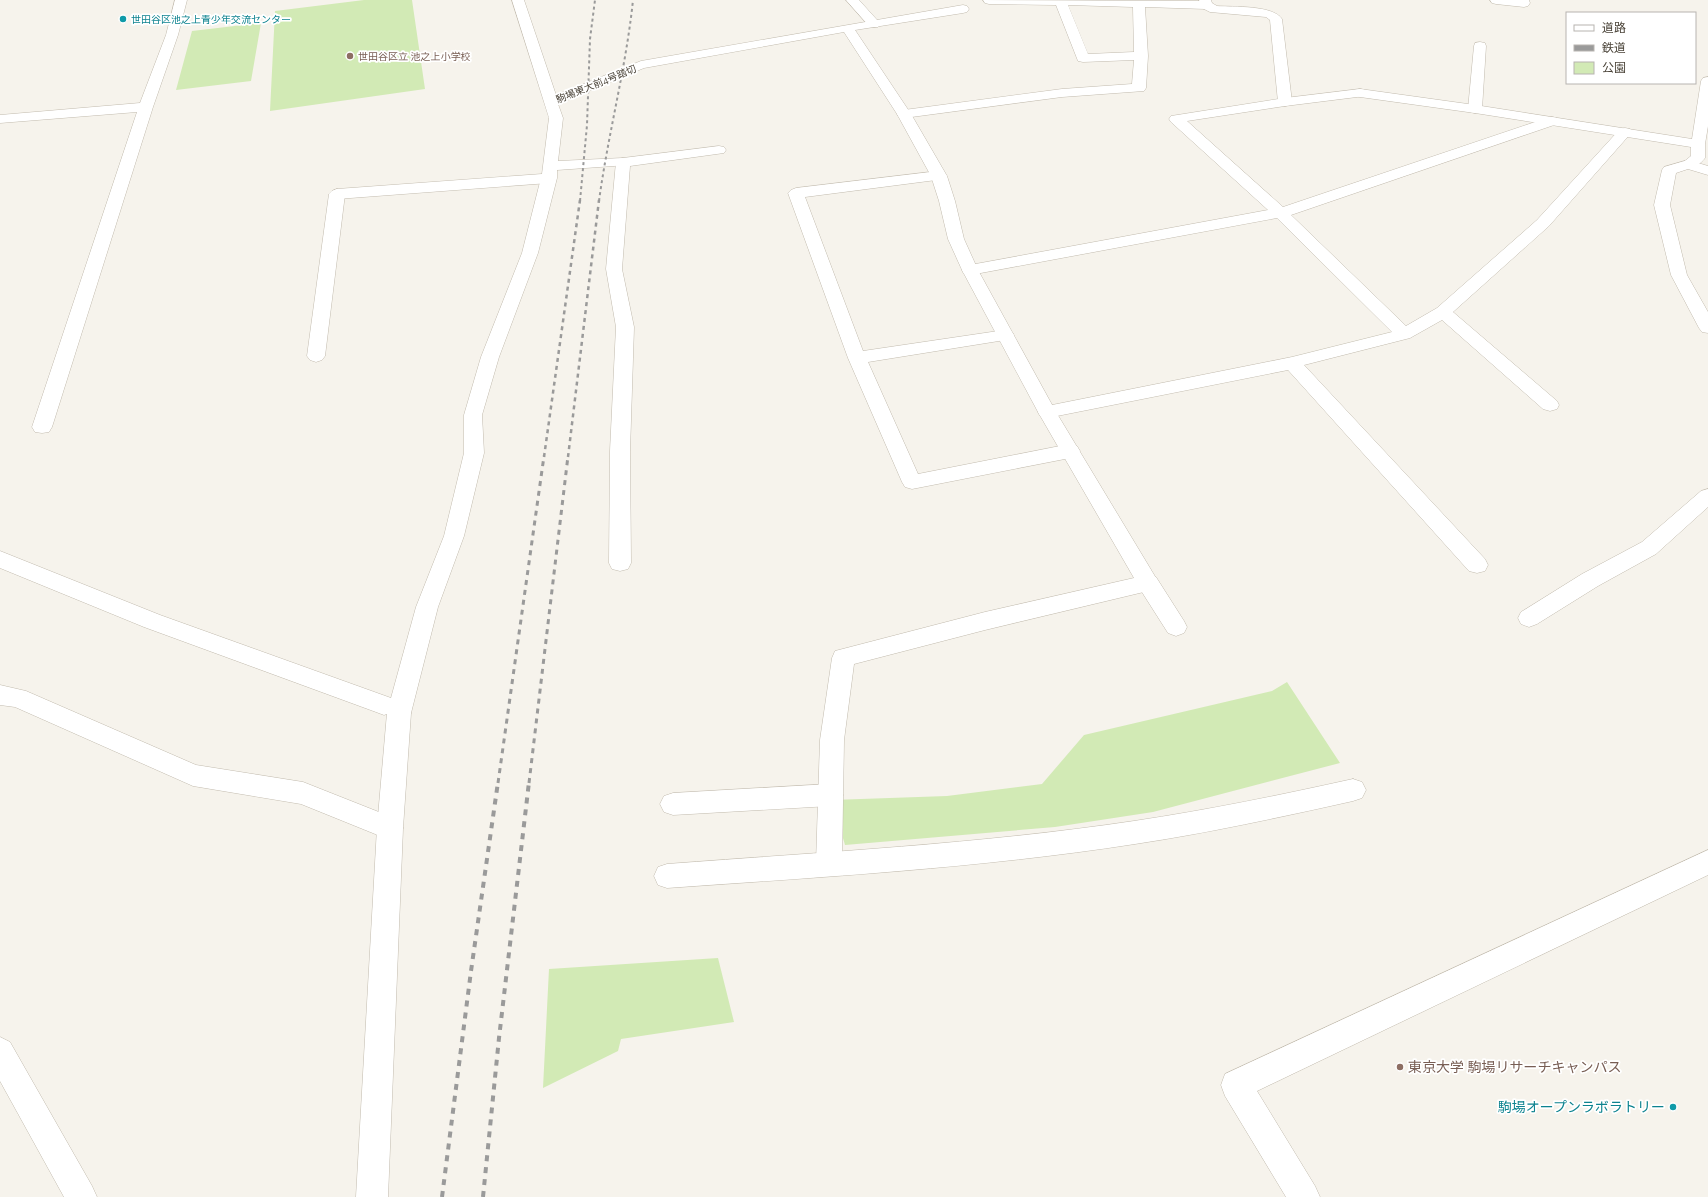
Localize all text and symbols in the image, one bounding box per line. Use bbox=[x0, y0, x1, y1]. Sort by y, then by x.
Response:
legend bbox=[1566, 12, 1696, 84]
marker: 世田谷区池之上青少年交流センター bbox=[118, 14, 128, 24]
place label: 世田谷区池之上青少年交流センター bbox=[131, 14, 291, 25]
text: 道路 bbox=[1602, 21, 1626, 35]
text: 鉄道 bbox=[1602, 41, 1626, 55]
marker: 世田谷区立 池之上小学校 bbox=[345, 51, 355, 61]
place label: 世田谷区立 池之上小学校 bbox=[358, 51, 471, 62]
text: 公園 bbox=[1602, 61, 1626, 75]
street label: 駒場東大前4号踏切 bbox=[554, 63, 638, 105]
place label: 東京大学 駒場リサーチキャンパス bbox=[1408, 1059, 1622, 1075]
marker: 東京大学 駒場リサーチキャンパス bbox=[1395, 1062, 1405, 1072]
place label: 駒場オープンラボラトリー bbox=[1498, 1099, 1665, 1115]
marker: 駒場オープンラボラトリー bbox=[1668, 1102, 1678, 1112]

